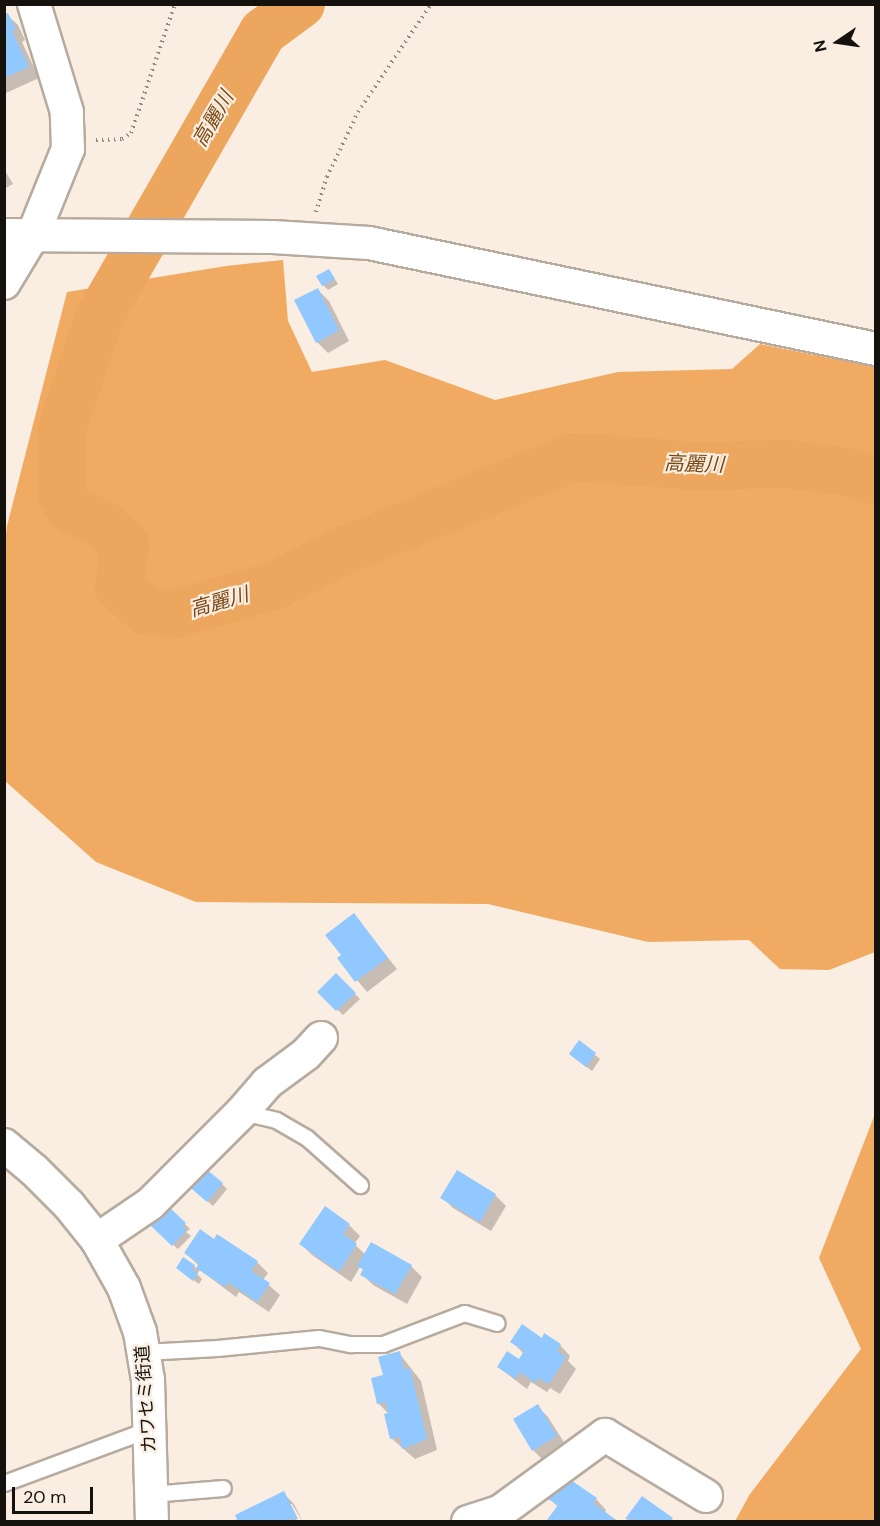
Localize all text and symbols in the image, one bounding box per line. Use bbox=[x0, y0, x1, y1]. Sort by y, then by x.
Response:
north arrow bbox=[808, 12, 868, 72]
text: N bbox=[808, 38, 832, 54]
water label: 高麗川 bbox=[188, 87, 238, 151]
water label: 高麗川 bbox=[664, 451, 724, 477]
water label: 高麗川 bbox=[187, 582, 251, 622]
street label: カワセミ街道 bbox=[131, 1344, 161, 1454]
scale bar bbox=[15, 1475, 96, 1513]
text: 20 m bbox=[23, 1485, 66, 1509]

